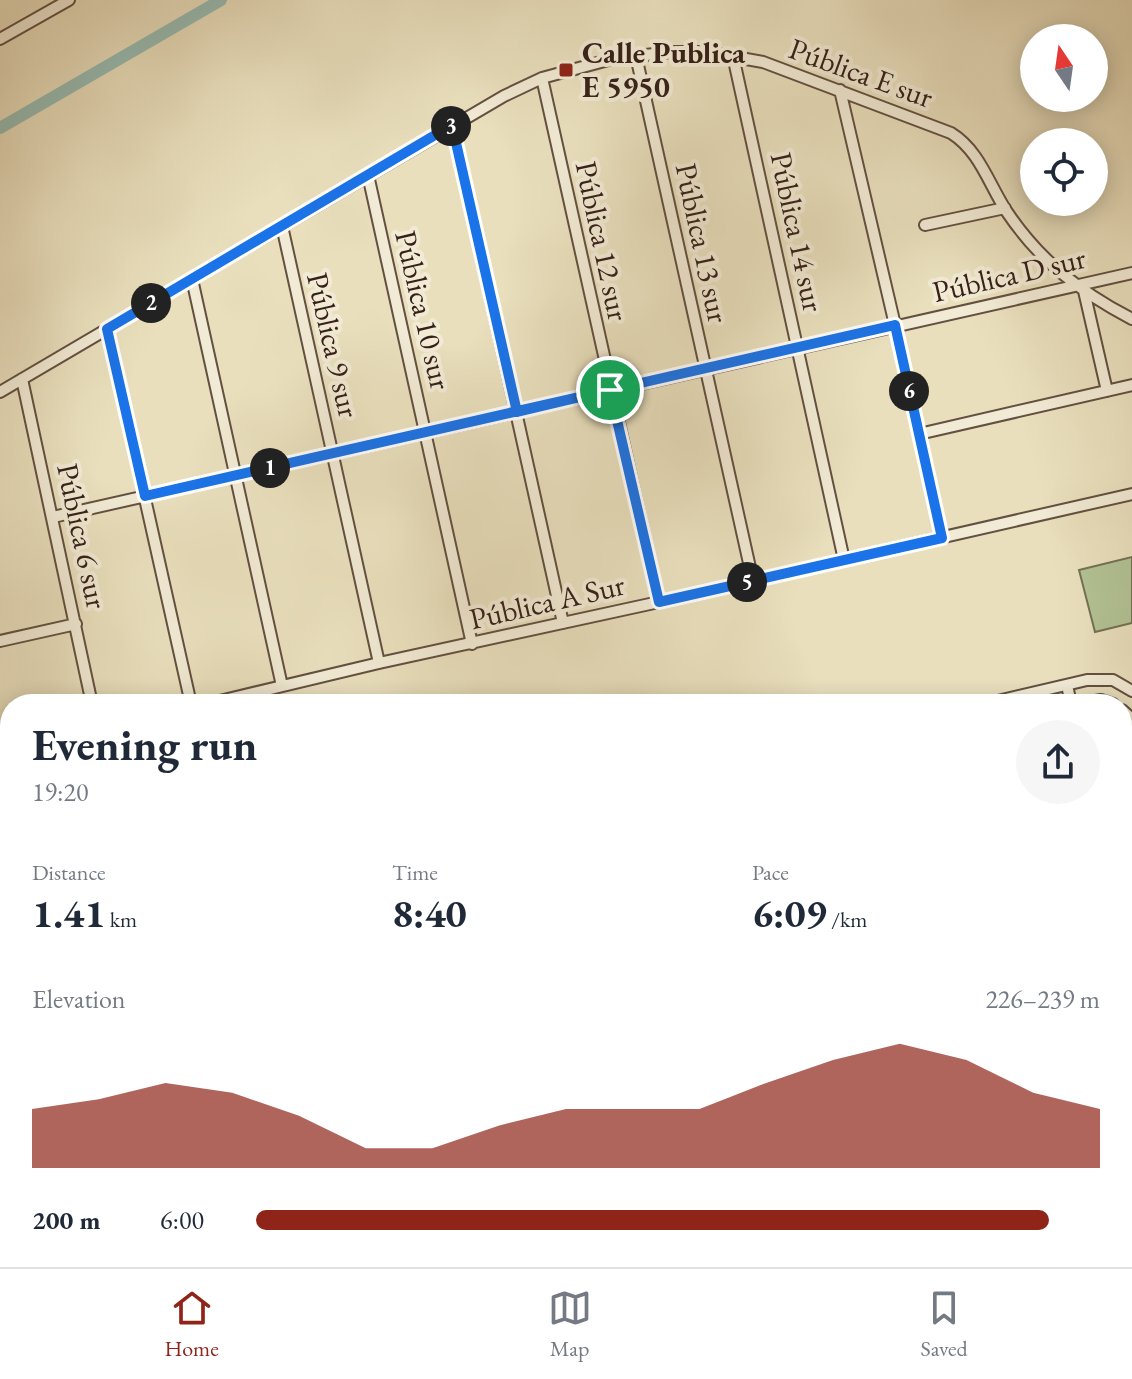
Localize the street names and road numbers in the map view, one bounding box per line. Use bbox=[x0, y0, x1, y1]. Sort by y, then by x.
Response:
street label: Pública E sur bbox=[784, 29, 938, 117]
street label: Pública 14 sur bbox=[762, 149, 833, 315]
street label: Pública 12 sur bbox=[567, 158, 638, 324]
street label: Pública 13 sur bbox=[667, 160, 738, 326]
street label: Pública 10 sur bbox=[386, 227, 461, 393]
street label: Pública D sur bbox=[929, 238, 1089, 311]
street label: Pública 9 sur bbox=[298, 269, 369, 421]
street label: Pública 6 sur bbox=[48, 460, 117, 612]
street label: Pública A Sur bbox=[465, 565, 628, 638]

